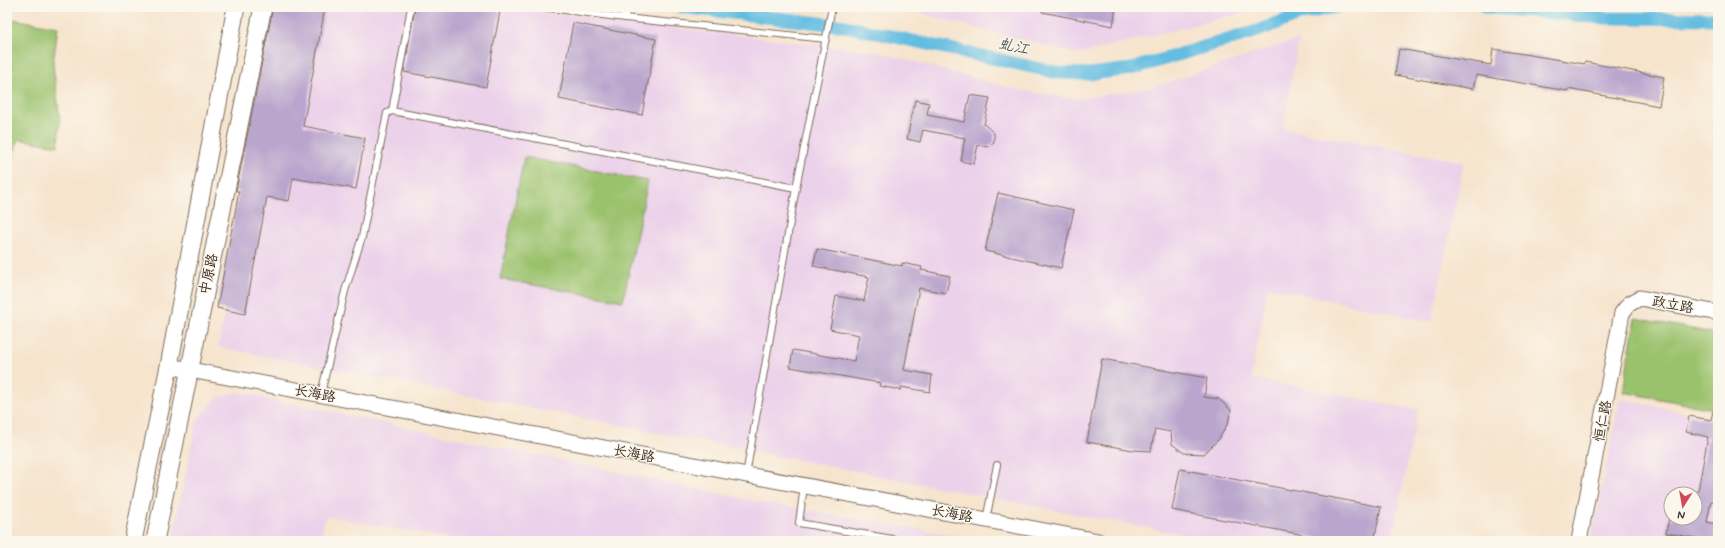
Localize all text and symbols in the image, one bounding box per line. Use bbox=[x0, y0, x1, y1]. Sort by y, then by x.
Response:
water label: 虬江 bbox=[997, 34, 1032, 60]
street label: 中原路 bbox=[196, 252, 222, 297]
street label: 政立路 bbox=[1651, 292, 1695, 317]
street label: 长海路 bbox=[292, 381, 337, 407]
street label: 恒仁路 bbox=[1590, 399, 1616, 444]
street label: 长海路 bbox=[611, 441, 656, 467]
north arrow bbox=[1663, 486, 1703, 526]
street label: 长海路 bbox=[929, 501, 974, 527]
text: N bbox=[1676, 507, 1686, 522]

